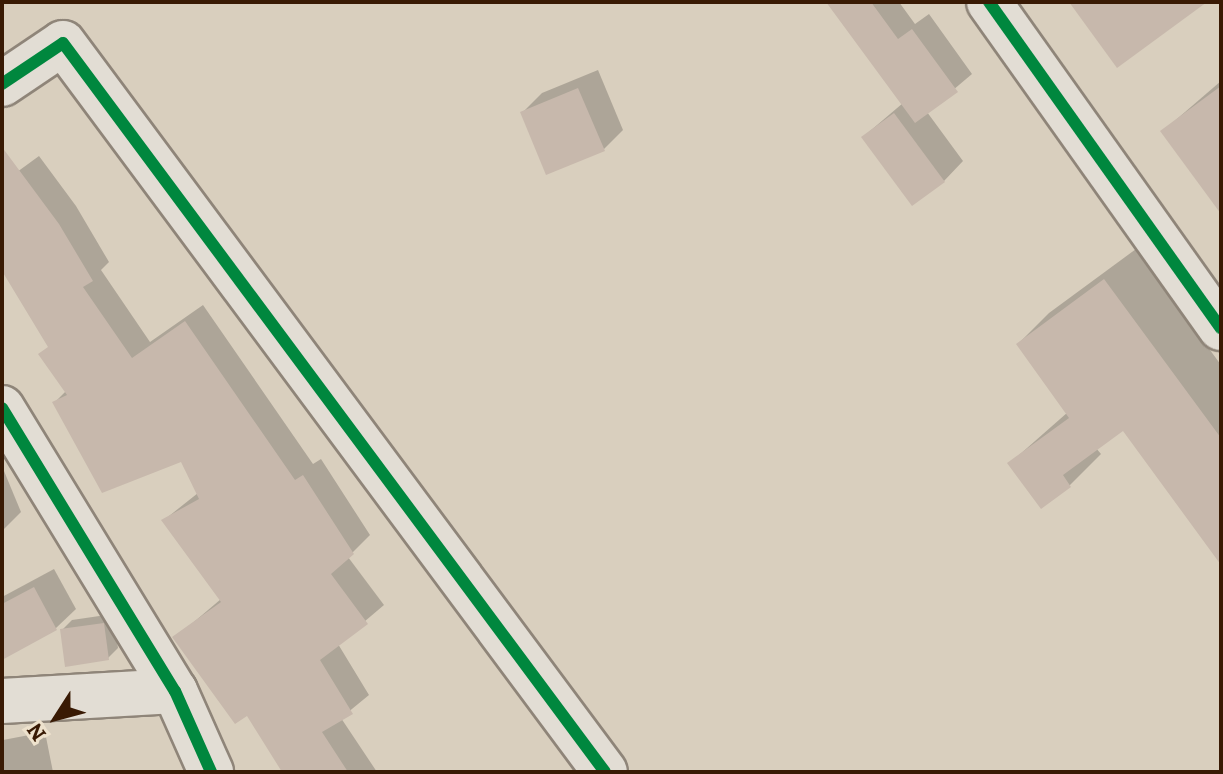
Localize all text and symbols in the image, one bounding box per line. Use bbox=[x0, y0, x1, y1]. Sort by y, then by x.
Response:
north arrow bbox=[16, 678, 96, 758]
text: N bbox=[20, 717, 53, 747]

